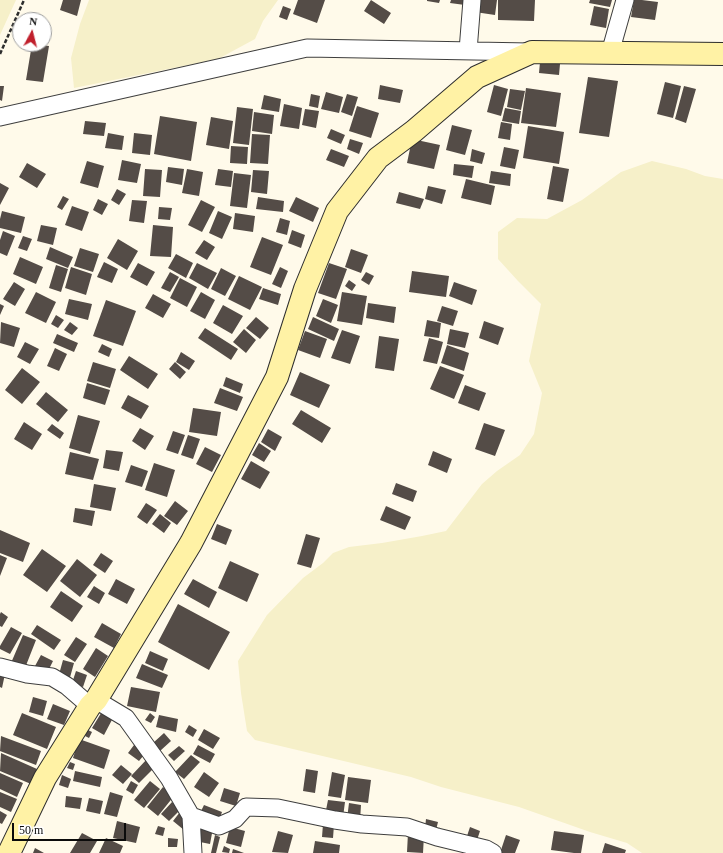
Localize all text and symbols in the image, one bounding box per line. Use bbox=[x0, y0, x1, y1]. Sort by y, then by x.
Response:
north arrow bbox=[12, 12, 52, 52]
text: N bbox=[29, 15, 38, 28]
scale bar bbox=[14, 815, 128, 841]
text: 50 m bbox=[19, 823, 43, 837]

